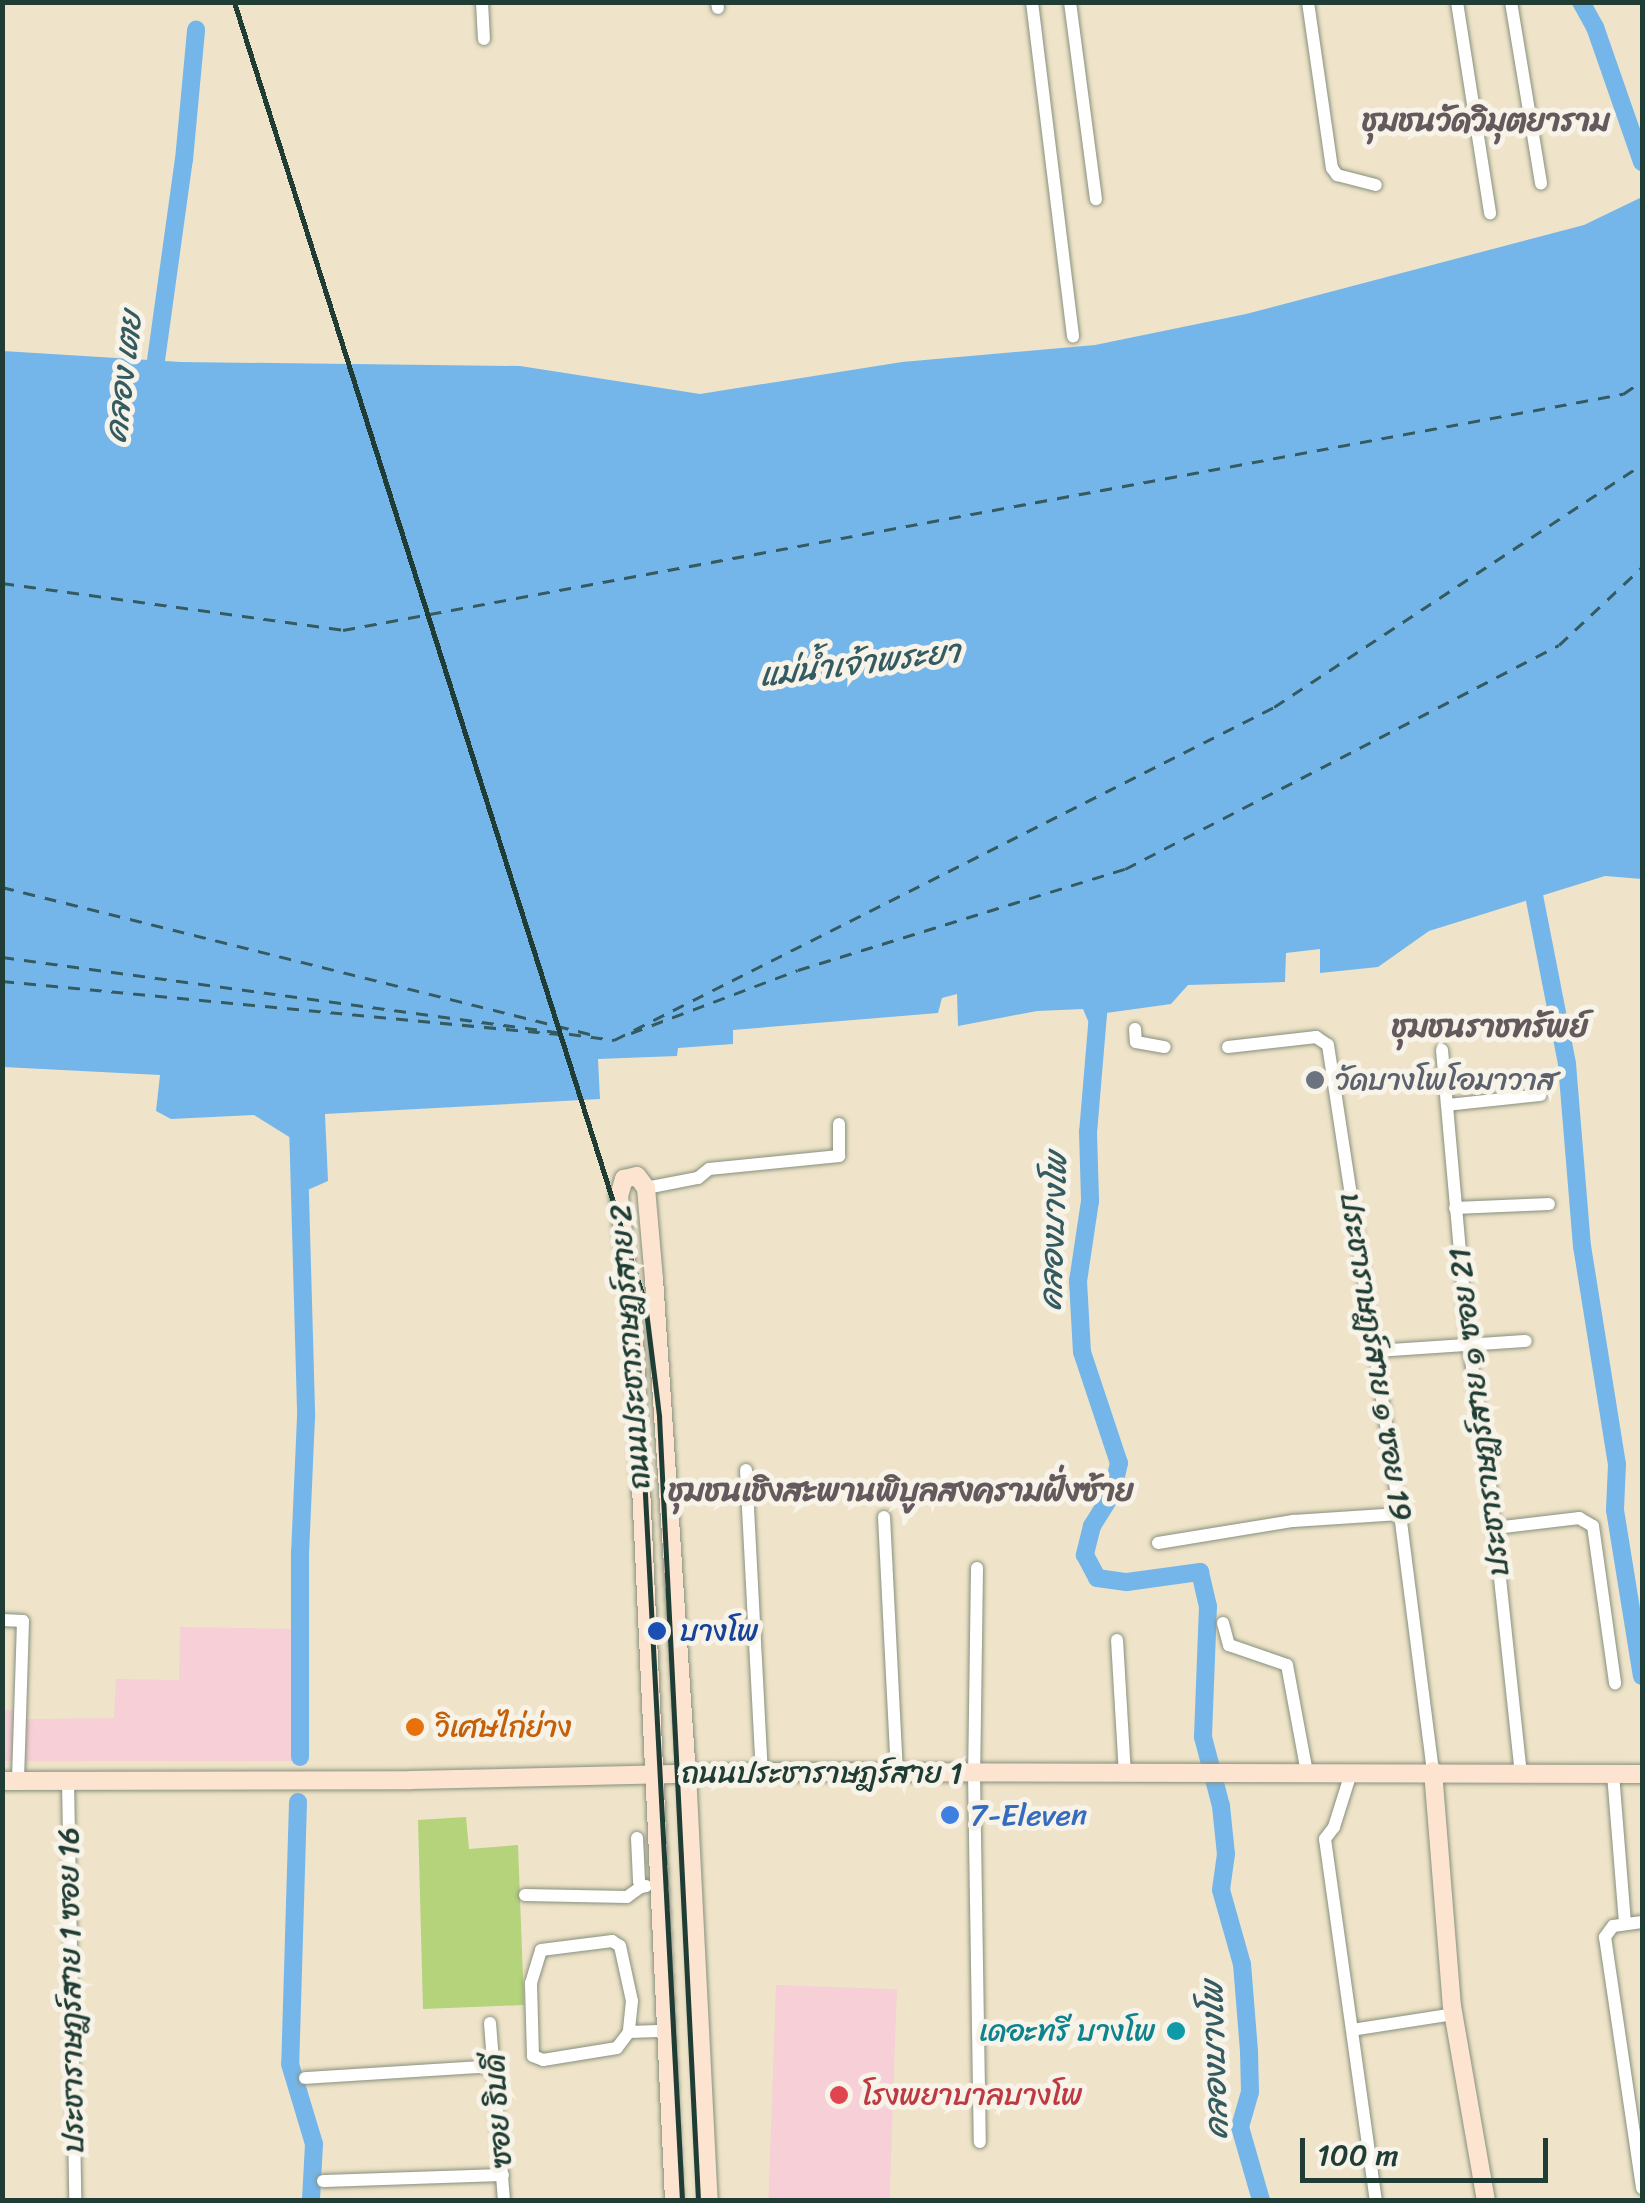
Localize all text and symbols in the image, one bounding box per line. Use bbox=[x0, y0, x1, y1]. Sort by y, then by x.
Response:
district label: ชุมชนวัดวิมุตยาราม bbox=[1362, 102, 1610, 140]
water label: คลอง เตย bbox=[97, 310, 151, 444]
water label: แม่น้ำเจ้าพระยา bbox=[757, 633, 963, 695]
district label: ชุมชนราชทรัพย์ bbox=[1392, 1008, 1588, 1046]
place label: วัดบางโพโอมาวาส bbox=[1335, 1062, 1556, 1098]
marker: วัดบางโพโอมาวาส bbox=[1304, 1069, 1326, 1091]
water label: คลองบางโพ bbox=[1032, 1151, 1076, 1311]
street label: ประชาราษฎร์สาย ๑ ซอย 19 bbox=[1332, 1191, 1420, 1523]
street label: ถนนประชาราษฎร์สาย 2 bbox=[602, 1203, 658, 1491]
street label: ประชาราษฎร์สาย ๑ ซอย 21 bbox=[1441, 1246, 1517, 1578]
district label: ชุมชนเชิงสะพานพิบูลสงครามฝั่งซ้าย bbox=[668, 1472, 1134, 1510]
place label: บางโพ bbox=[680, 1613, 759, 1649]
marker: บางโพ bbox=[644, 1618, 670, 1644]
place label: วิเศษไก่ย่าง bbox=[435, 1709, 572, 1745]
marker: วิเศษไก่ย่าง bbox=[404, 1716, 426, 1738]
street label: ถนนประชาราษฎร์สาย 1 bbox=[681, 1755, 963, 1791]
place label: 7-Eleven bbox=[970, 1797, 1087, 1833]
marker: 7-Eleven bbox=[939, 1804, 961, 1826]
street label: ประชาราษฎร์สาย 1 ซอย 16 bbox=[50, 1827, 92, 2153]
water label: คลองบางโพ bbox=[1193, 1980, 1237, 2140]
place label: เดอะทรี บางโพ bbox=[979, 2013, 1156, 2049]
marker: เดอะทรี บางโพ bbox=[1165, 2020, 1187, 2042]
street label: ซอย ธิบดี bbox=[476, 2053, 520, 2169]
place label: โรงพยาบาลบางโพ bbox=[862, 2077, 1083, 2113]
marker: โรงพยาบาลบางโพ bbox=[826, 2082, 852, 2108]
scale bar bbox=[1305, 2118, 1552, 2180]
text: 100 m bbox=[1317, 2128, 1399, 2182]

